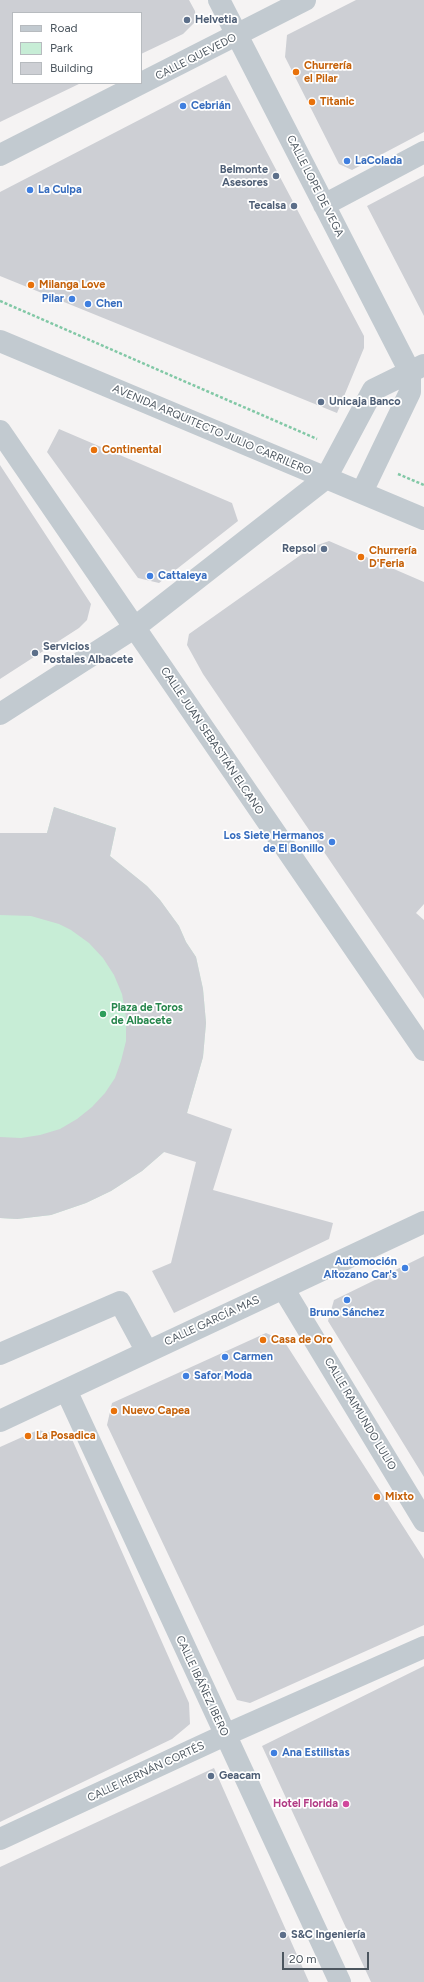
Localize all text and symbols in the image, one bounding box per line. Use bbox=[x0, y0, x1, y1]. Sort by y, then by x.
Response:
legend bbox=[12, 12, 142, 84]
place label: Helvetia bbox=[195, 13, 237, 27]
marker: Helvetia bbox=[182, 15, 192, 25]
text: Road bbox=[50, 21, 78, 35]
street label: CALLE QUEVEDO bbox=[153, 31, 239, 83]
text: Park bbox=[50, 41, 73, 55]
place label: Churrería el Pilar bbox=[304, 59, 352, 85]
text: Building bbox=[50, 61, 93, 75]
marker: Churrería el Pilar bbox=[291, 67, 301, 77]
place label: Titanic bbox=[320, 95, 355, 109]
marker: Titanic bbox=[307, 97, 317, 107]
place label: Cebrián bbox=[191, 99, 231, 113]
marker: Cebrián bbox=[178, 101, 188, 111]
street label: CALLE LOPE DE VEGA bbox=[284, 133, 346, 239]
place label: LaColada bbox=[355, 154, 402, 168]
marker: LaColada bbox=[342, 156, 352, 166]
place label: Belmonte Asesores bbox=[220, 163, 268, 189]
marker: Belmonte Asesores bbox=[271, 171, 281, 181]
place label: La Culpa bbox=[38, 183, 82, 197]
marker: La Culpa bbox=[25, 185, 35, 195]
place label: Tecalsa bbox=[249, 199, 286, 213]
marker: Tecalsa bbox=[289, 201, 299, 211]
place label: Milanga Love bbox=[39, 278, 105, 292]
marker: Milanga Love bbox=[26, 280, 36, 290]
place label: Pilar bbox=[42, 292, 64, 306]
marker: Pilar bbox=[67, 294, 77, 304]
place label: Chen bbox=[96, 297, 123, 311]
marker: Chen bbox=[83, 299, 93, 309]
street label: AVENIDA ARQUITECTO JULIO CARRILERO bbox=[110, 382, 314, 478]
place label: Unicaja Banco bbox=[329, 395, 401, 409]
marker: Unicaja Banco bbox=[316, 397, 326, 407]
place label: Continental bbox=[102, 443, 161, 457]
marker: Continental bbox=[89, 445, 99, 455]
place label: Repsol bbox=[282, 542, 316, 556]
marker: Repsol bbox=[319, 544, 329, 554]
place label: Churrería D'Feria bbox=[369, 544, 417, 570]
marker: Churrería D'Feria bbox=[356, 552, 366, 562]
place label: Cattaleya bbox=[158, 569, 207, 583]
marker: Cattaleya bbox=[145, 571, 155, 581]
place label: Servicios Postales Albacete bbox=[43, 640, 133, 666]
marker: Servicios Postales Albacete bbox=[30, 648, 40, 658]
street label: CALLE JUAN SEBASTIÁN ELCANO bbox=[158, 665, 266, 817]
place label: Los Siete Hermanos de El Bonillo bbox=[224, 829, 324, 855]
marker: Los Siete Hermanos de El Bonillo bbox=[327, 837, 337, 847]
place label: Plaza de Toros de Albacete bbox=[111, 1001, 183, 1027]
marker: Plaza de Toros de Albacete bbox=[98, 1009, 108, 1019]
place label: Automoción Altozano Car's bbox=[324, 1255, 397, 1281]
marker: Automoción Altozano Car's bbox=[400, 1263, 410, 1273]
street label: CALLE GARCÍA MAS bbox=[162, 1293, 262, 1349]
marker: Bruno Sánchez bbox=[342, 1295, 352, 1305]
place label: Bruno Sánchez bbox=[310, 1306, 384, 1320]
place label: Casa de Oro bbox=[271, 1333, 333, 1347]
marker: Casa de Oro bbox=[258, 1335, 268, 1345]
place label: Carmen bbox=[233, 1350, 273, 1364]
marker: Carmen bbox=[220, 1352, 230, 1362]
street label: CALLE RAIMUNDO LULIO bbox=[321, 1356, 399, 1472]
place label: Safor Moda bbox=[194, 1369, 252, 1383]
marker: Safor Moda bbox=[181, 1371, 191, 1381]
place label: Nuevo Capea bbox=[122, 1404, 190, 1418]
marker: Nuevo Capea bbox=[109, 1406, 119, 1416]
place label: La Posadica bbox=[36, 1429, 96, 1443]
marker: La Posadica bbox=[23, 1431, 33, 1441]
place label: Mixto bbox=[385, 1490, 414, 1504]
marker: Mixto bbox=[372, 1492, 382, 1502]
street label: CALLE IBÁÑEZ IBERO bbox=[173, 1634, 231, 1738]
street label: CALLE HERNÁN CORTÉS bbox=[85, 1739, 207, 1805]
place label: Ana Estilistas bbox=[282, 1746, 350, 1760]
marker: Ana Estilistas bbox=[269, 1748, 279, 1758]
place label: Geacam bbox=[219, 1769, 261, 1783]
marker: Geacam bbox=[206, 1771, 216, 1781]
place label: Hotel Florida bbox=[273, 1797, 338, 1811]
marker: Hotel Florida bbox=[341, 1799, 351, 1809]
place label: S&C Ingeniería bbox=[291, 1928, 366, 1942]
marker: S&C Ingeniería bbox=[278, 1930, 288, 1940]
scale bar bbox=[284, 1944, 371, 1970]
text: 20 m bbox=[289, 1952, 317, 1966]

